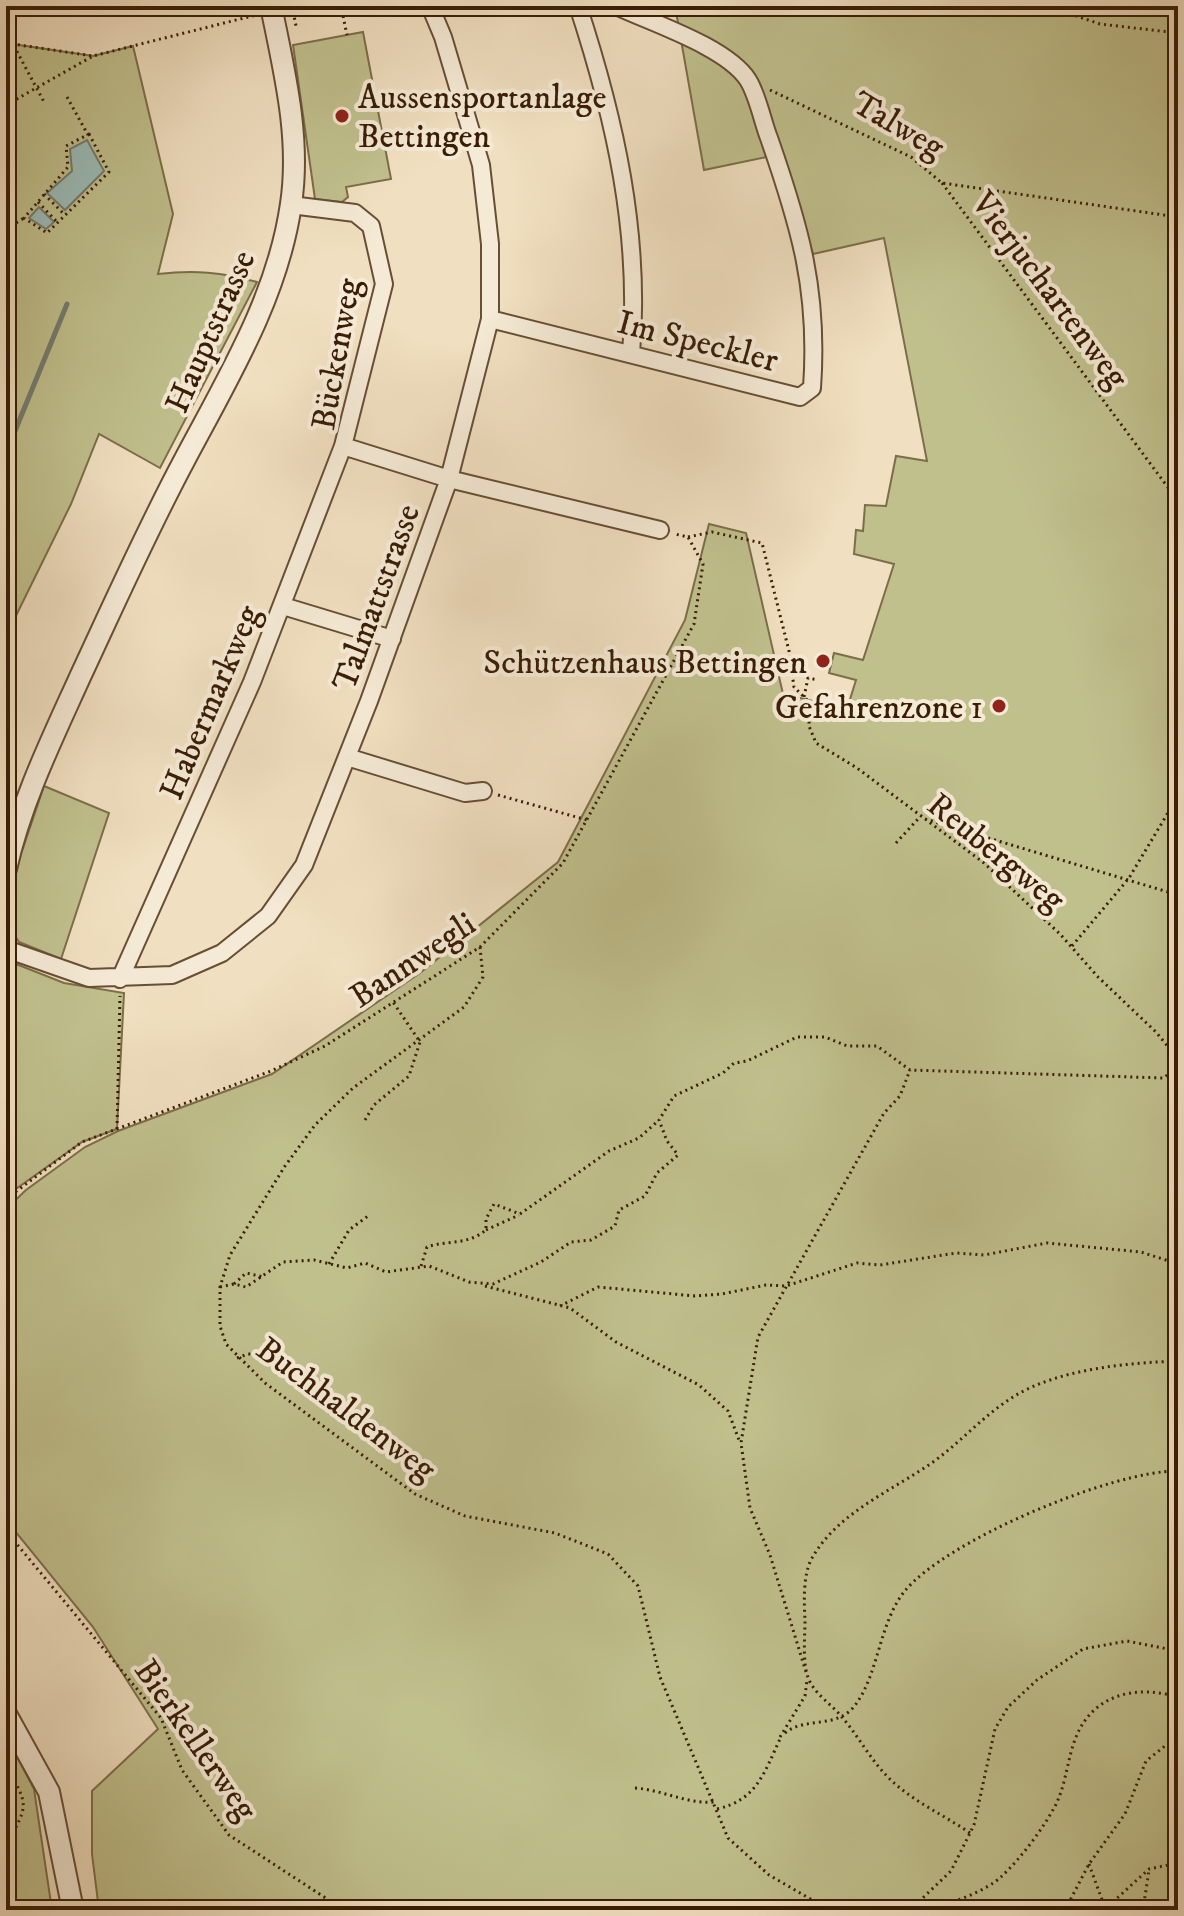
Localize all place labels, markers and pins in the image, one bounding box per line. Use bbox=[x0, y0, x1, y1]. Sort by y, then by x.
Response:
place label: Aussensportanlage Bettingen bbox=[358, 77, 607, 158]
marker: Aussensportanlage Bettingen bbox=[333, 107, 351, 125]
place label: Schützenhaus Bettingen bbox=[483, 642, 807, 684]
marker: Schützenhaus Bettingen bbox=[814, 652, 832, 670]
place label: Gefahrenzone 1 bbox=[775, 687, 983, 729]
marker: Gefahrenzone 1 bbox=[990, 697, 1008, 715]

